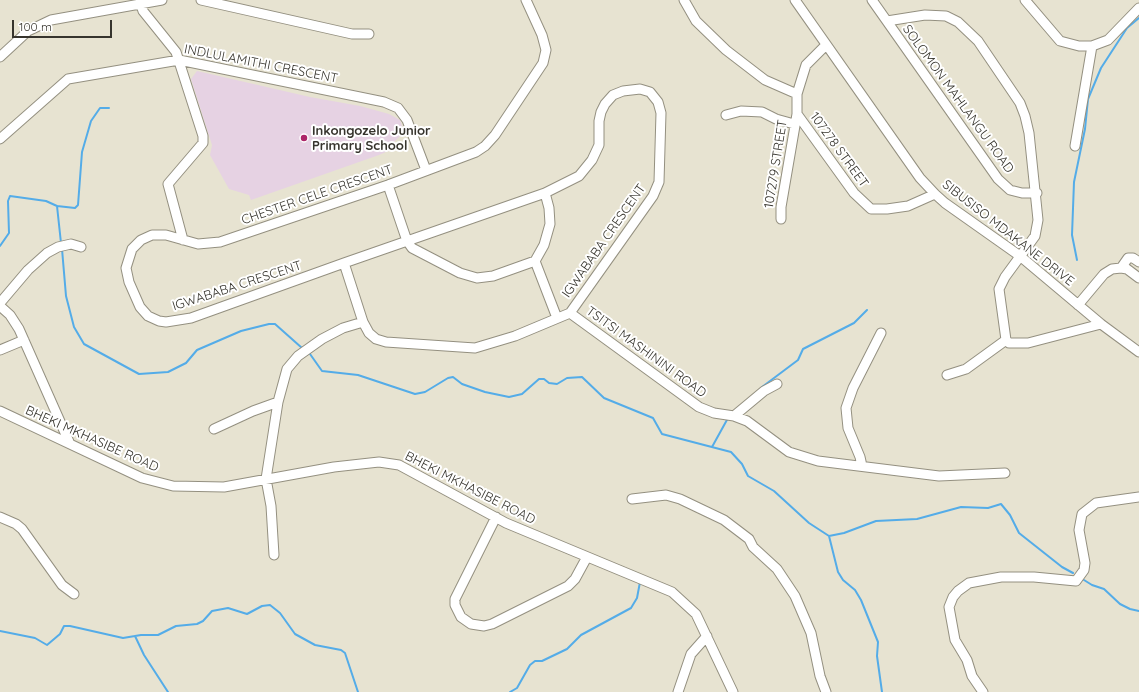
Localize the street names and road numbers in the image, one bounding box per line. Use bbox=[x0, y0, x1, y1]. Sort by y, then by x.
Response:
street label: SOLOMON MAHLANGU ROAD bbox=[899, 22, 1017, 176]
street label: INDLULAMITHI CRESCENT bbox=[183, 41, 339, 87]
street label: 107278 STREET bbox=[806, 109, 872, 191]
street label: 107279 STREET bbox=[761, 119, 791, 209]
street label: CHESTER CELE CRESCENT bbox=[239, 162, 395, 228]
street label: SIBUSISO MDAKANE DRIVE bbox=[939, 177, 1077, 289]
street label: IGWABABA CRESCENT bbox=[559, 181, 649, 301]
street label: IGWABABA CRESCENT bbox=[170, 258, 304, 314]
street label: TSITSI MASHININI ROAD bbox=[583, 303, 709, 401]
street label: BHEKI MKHASIBE ROAD bbox=[23, 403, 161, 475]
street label: BHEKI MKHASIBE ROAD bbox=[402, 448, 538, 528]

